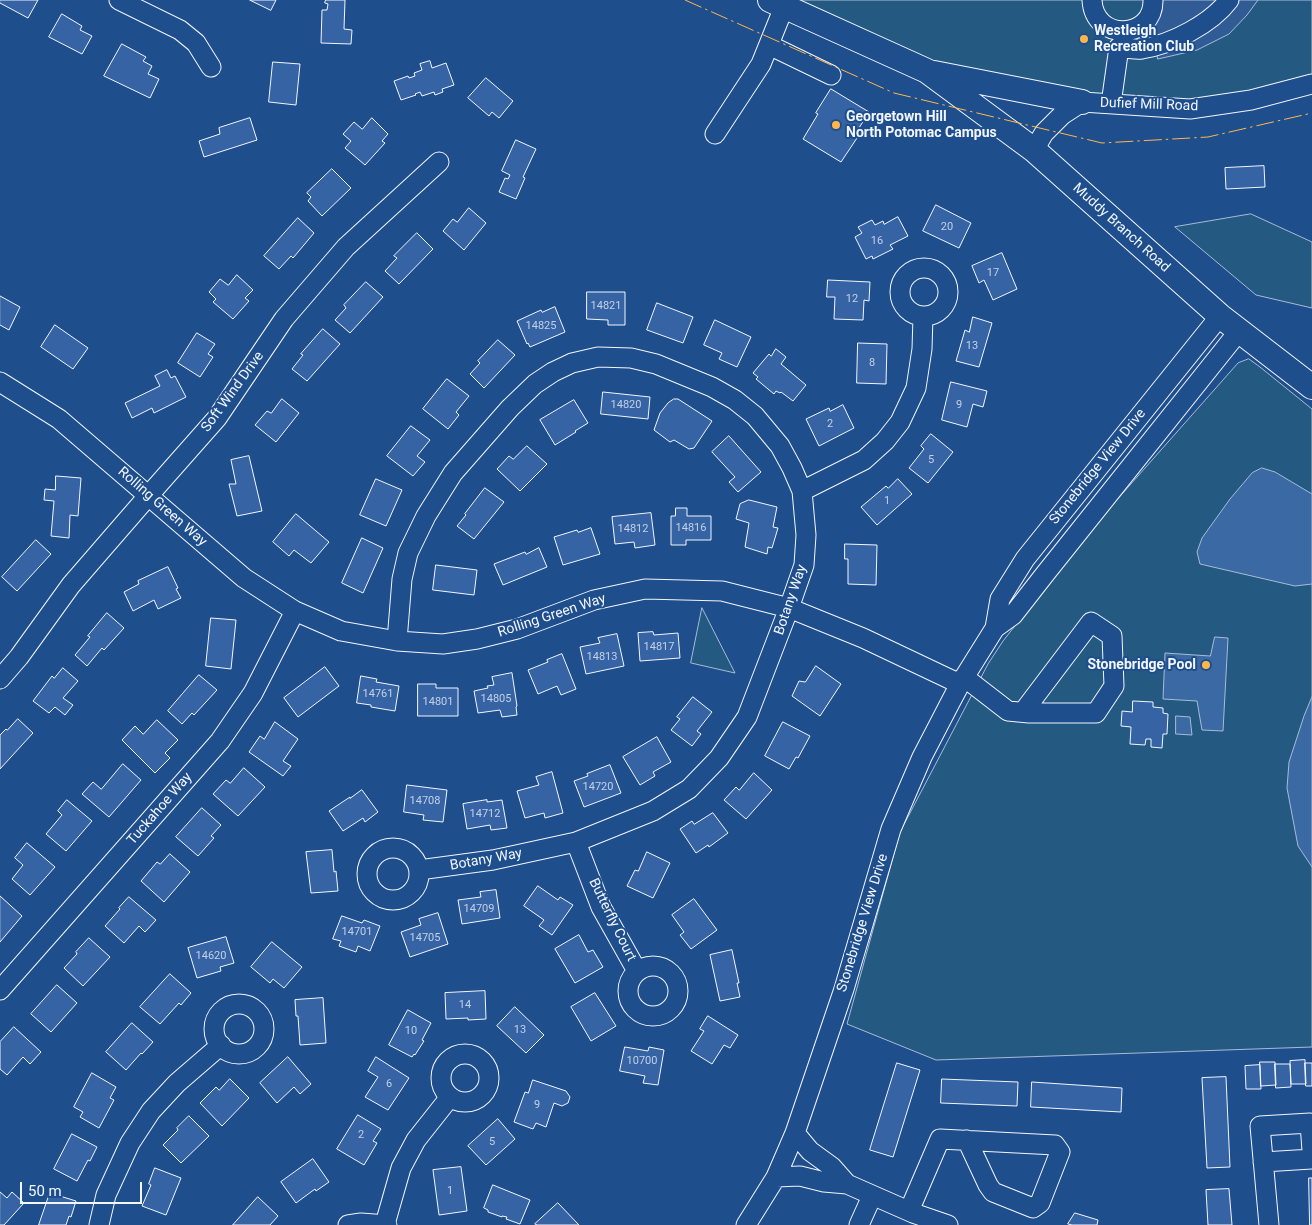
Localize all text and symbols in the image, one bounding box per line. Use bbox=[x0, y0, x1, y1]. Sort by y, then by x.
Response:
place label: Westleigh Recreation Club bbox=[1094, 23, 1194, 56]
marker: Westleigh Recreation Club bbox=[1078, 33, 1090, 45]
street label: Dufief Mill Road bbox=[1100, 95, 1198, 115]
place label: Georgetown Hill North Potomac Campus bbox=[846, 109, 997, 142]
marker: Georgetown Hill North Potomac Campus bbox=[830, 119, 842, 131]
street label: Muddy Branch Road bbox=[1069, 180, 1173, 276]
house number: 20 bbox=[941, 220, 953, 234]
house number: 16 bbox=[871, 234, 883, 248]
house number: 17 bbox=[987, 266, 999, 280]
house number: 12 bbox=[846, 292, 858, 306]
house number: 14821 bbox=[591, 299, 621, 313]
house number: 14825 bbox=[526, 319, 556, 333]
house number: 13 bbox=[966, 339, 978, 353]
street label: Soft Wind Drive bbox=[198, 348, 268, 436]
house number: 8 bbox=[869, 356, 875, 370]
house number: 14820 bbox=[611, 398, 641, 412]
house number: 9 bbox=[956, 398, 962, 412]
street label: Stonebridge View Drive bbox=[1046, 406, 1150, 528]
house number: 2 bbox=[827, 417, 833, 431]
house number: 5 bbox=[928, 453, 934, 467]
street label: Rolling Green Way bbox=[114, 464, 210, 550]
house number: 1 bbox=[884, 494, 890, 508]
house number: 14816 bbox=[676, 521, 706, 535]
house number: 14812 bbox=[618, 522, 648, 536]
street label: Botany Way bbox=[771, 563, 811, 637]
street label: Rolling Green Way bbox=[496, 591, 608, 641]
house number: 14817 bbox=[644, 640, 674, 654]
house number: 14813 bbox=[587, 650, 617, 664]
place label: Stonebridge Pool bbox=[1087, 657, 1196, 673]
marker: Stonebridge Pool bbox=[1200, 659, 1212, 671]
house number: 14761 bbox=[363, 687, 393, 701]
house number: 14805 bbox=[481, 692, 511, 706]
house number: 14801 bbox=[423, 695, 453, 709]
street label: Tuckahoe Way bbox=[124, 769, 196, 849]
house number: 14720 bbox=[583, 780, 613, 794]
house number: 14708 bbox=[410, 794, 440, 808]
house number: 14712 bbox=[470, 807, 500, 821]
street label: Botany Way bbox=[449, 845, 523, 875]
street label: Stonebridge View Drive bbox=[834, 852, 892, 994]
street label: Butterfly Court bbox=[585, 876, 639, 964]
house number: 14709 bbox=[464, 902, 494, 916]
house number: 14701 bbox=[342, 925, 372, 939]
house number: 14705 bbox=[410, 931, 440, 945]
house number: 14620 bbox=[196, 949, 226, 963]
house number: 14 bbox=[459, 998, 471, 1012]
house number: 13 bbox=[514, 1023, 526, 1037]
house number: 10 bbox=[405, 1024, 417, 1038]
house number: 10700 bbox=[627, 1054, 657, 1068]
house number: 6 bbox=[386, 1077, 392, 1091]
house number: 9 bbox=[534, 1098, 540, 1112]
house number: 2 bbox=[358, 1128, 364, 1142]
house number: 5 bbox=[489, 1135, 495, 1149]
scale bar bbox=[22, 1172, 145, 1204]
text: 50 m bbox=[28, 1182, 62, 1200]
house number: 1 bbox=[447, 1184, 453, 1198]

